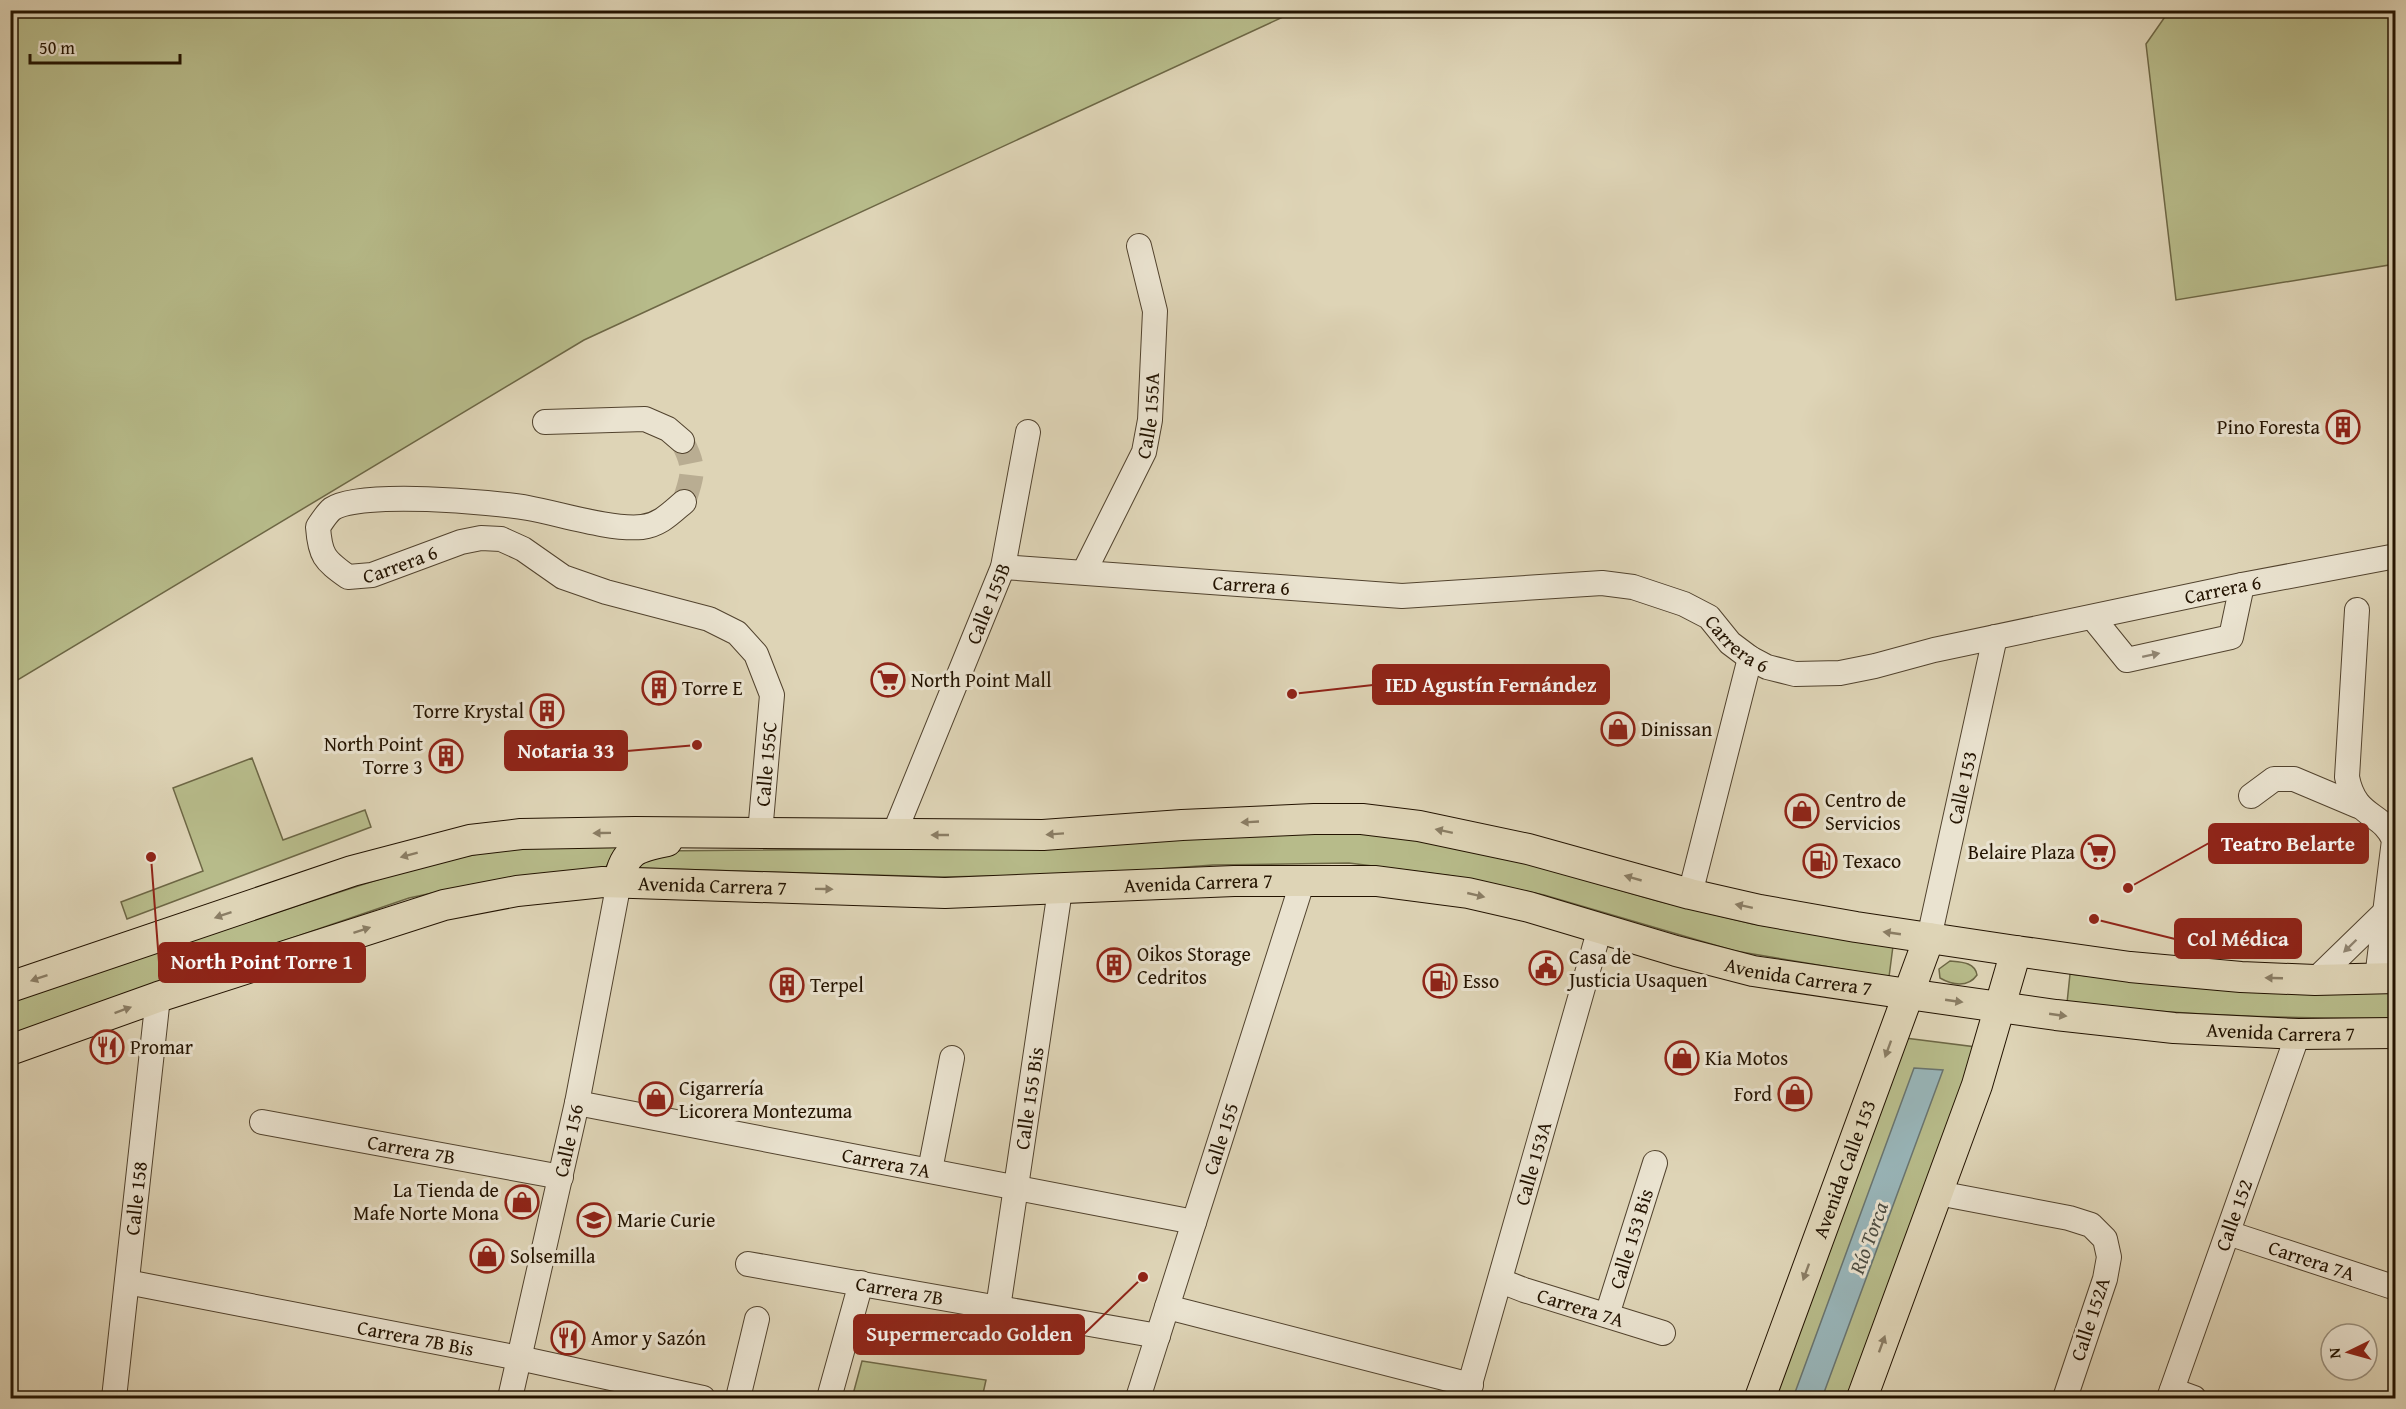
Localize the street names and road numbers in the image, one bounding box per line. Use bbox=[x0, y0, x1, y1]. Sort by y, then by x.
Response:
street label: Calle 155A bbox=[1128, 372, 1166, 464]
street label: Carrera 6 bbox=[362, 537, 441, 590]
street label: Calle 155B bbox=[958, 558, 1017, 648]
street label: Carrera 6 bbox=[1212, 567, 1291, 602]
street label: Carrera 6 bbox=[2182, 567, 2263, 611]
street label: Carrera 6 bbox=[1698, 608, 1774, 680]
street label: Calle 155C bbox=[747, 720, 784, 808]
street label: Calle 153 bbox=[1939, 748, 1984, 827]
street label: Avenida Carrera 7 bbox=[1123, 866, 1273, 900]
street label: Avenida Carrera 7 bbox=[638, 868, 787, 902]
street label: Avenida Carrera 7 bbox=[1722, 949, 1874, 1002]
street label: Avenida Carrera 7 bbox=[2206, 1015, 2355, 1048]
street label: Calle 155 Bis bbox=[1007, 1045, 1051, 1152]
street label: Avenida Calle 153 bbox=[1805, 1095, 1882, 1242]
street label: Calle 155 bbox=[1195, 1099, 1245, 1178]
street label: Calle 156 bbox=[546, 1101, 590, 1180]
street label: Calle 153A bbox=[1507, 1118, 1558, 1209]
street label: Carrera 7B bbox=[365, 1127, 458, 1171]
street label: Carrera 7A bbox=[840, 1139, 933, 1185]
street label: Calle 158 bbox=[117, 1160, 154, 1237]
street label: Calle 152 bbox=[2207, 1175, 2259, 1255]
street label: Calle 153 Bis bbox=[1601, 1185, 1660, 1292]
street label: Carrera 7A bbox=[2265, 1232, 2359, 1288]
street label: Carrera 7B bbox=[854, 1268, 946, 1312]
street label: Calle 152A bbox=[2062, 1273, 2117, 1364]
street label: Carrera 7A bbox=[1534, 1280, 1628, 1334]
street label: Carrera 7B Bis bbox=[355, 1312, 477, 1363]

